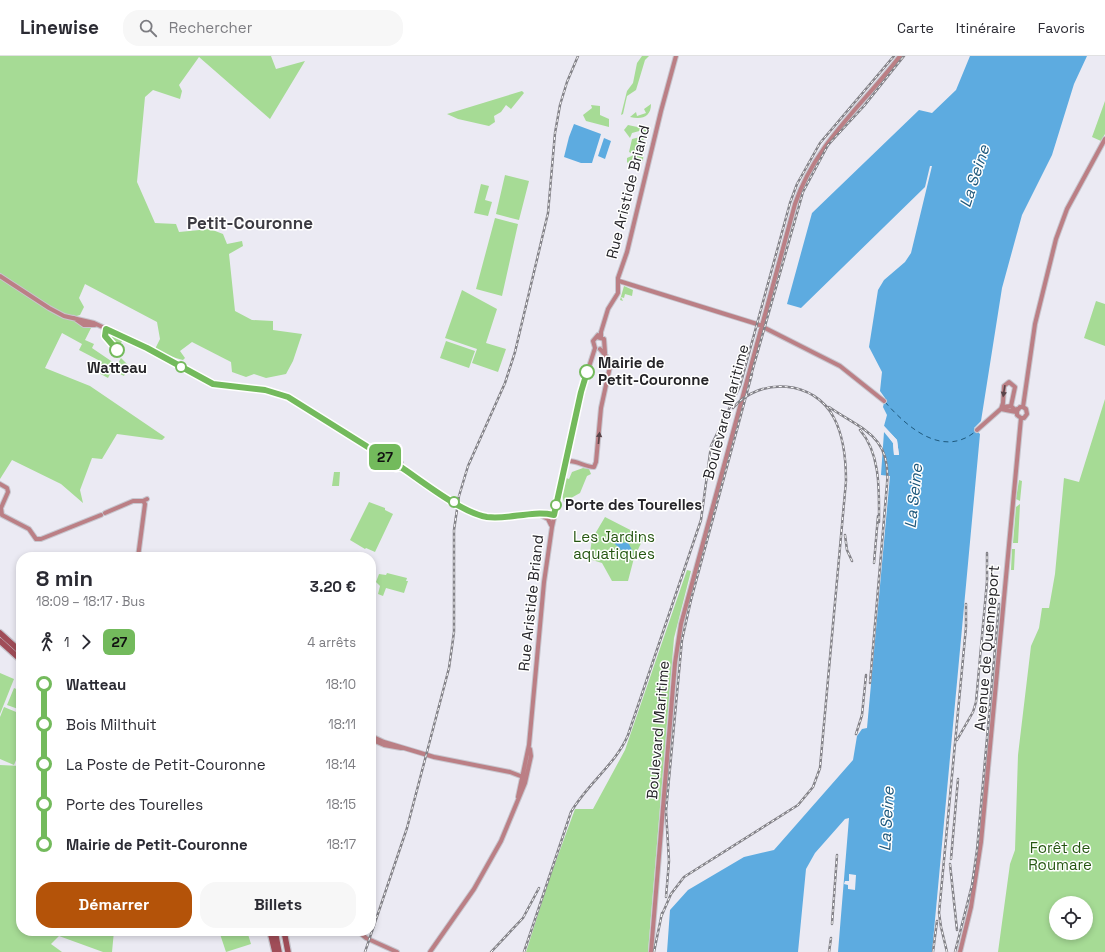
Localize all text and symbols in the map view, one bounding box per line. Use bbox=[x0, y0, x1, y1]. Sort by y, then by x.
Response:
search box bbox=[123, 10, 403, 46]
text: Linewise bbox=[20, 15, 99, 40]
icon: search bbox=[137, 17, 159, 39]
text: Rechercher bbox=[169, 18, 252, 37]
text: Carte bbox=[897, 19, 934, 37]
text: Itinéraire bbox=[956, 19, 1016, 37]
text: Favoris bbox=[1038, 19, 1085, 37]
street label: Rue Aristide Briand bbox=[602, 123, 653, 261]
water label: La Seine bbox=[955, 142, 995, 210]
district label: Petit-Couronne bbox=[187, 212, 313, 234]
marker: Watteau bbox=[109, 342, 125, 358]
street label: Boulevard Maritime bbox=[698, 342, 753, 482]
place label: Mairie de Petit-Couronne bbox=[598, 353, 710, 389]
place label: Watteau bbox=[87, 358, 147, 377]
unlabelled marker bbox=[175, 361, 187, 373]
marker: Mairie de Petit-Couronne bbox=[579, 364, 595, 380]
one-way arrow bbox=[1001, 384, 1007, 397]
one-way arrow bbox=[595, 432, 602, 444]
line badge: 27 bbox=[367, 444, 403, 470]
text: 27 bbox=[377, 448, 393, 466]
water label: La Seine bbox=[900, 462, 927, 529]
place label: Porte des Tourelles bbox=[565, 495, 702, 514]
unlabelled marker bbox=[448, 496, 460, 508]
marker: Porte des Tourelles bbox=[550, 499, 562, 511]
park label: Les Jardins aquatiques bbox=[573, 527, 655, 563]
street label: Rue Aristide Briand bbox=[514, 534, 547, 672]
text: 8 min bbox=[36, 564, 93, 592]
street label: Avenue de Quenneport bbox=[970, 564, 1003, 732]
text: 3.20 € bbox=[310, 577, 356, 596]
text: 18:09 – 18:17 · Bus bbox=[36, 593, 145, 610]
icon: walk bbox=[36, 631, 58, 653]
icon: forward bbox=[75, 631, 97, 653]
text: 27 bbox=[111, 633, 127, 651]
text: 1 bbox=[64, 634, 69, 651]
text: 4 arrêts bbox=[307, 634, 356, 651]
street label: Boulevard Maritime bbox=[642, 660, 673, 800]
text: Watteau bbox=[66, 675, 126, 694]
text: 18:10 bbox=[325, 676, 356, 693]
text: Bois Milthuit bbox=[66, 715, 157, 734]
text: 18:11 bbox=[328, 716, 356, 733]
text: La Poste de Petit-Couronne bbox=[66, 755, 266, 774]
text: 18:14 bbox=[326, 756, 356, 773]
water label: La Seine bbox=[874, 786, 899, 852]
text: Porte des Tourelles bbox=[66, 795, 203, 814]
text: 18:15 bbox=[326, 796, 356, 813]
text: Mairie de Petit-Couronne bbox=[66, 835, 248, 854]
text: 18:17 bbox=[326, 836, 356, 853]
park label: Forêt de Roumare bbox=[1028, 838, 1092, 874]
button: Démarrer bbox=[36, 882, 192, 928]
button: Billets bbox=[200, 882, 356, 928]
map controls bbox=[1049, 896, 1093, 940]
button: locate bbox=[1049, 896, 1093, 940]

